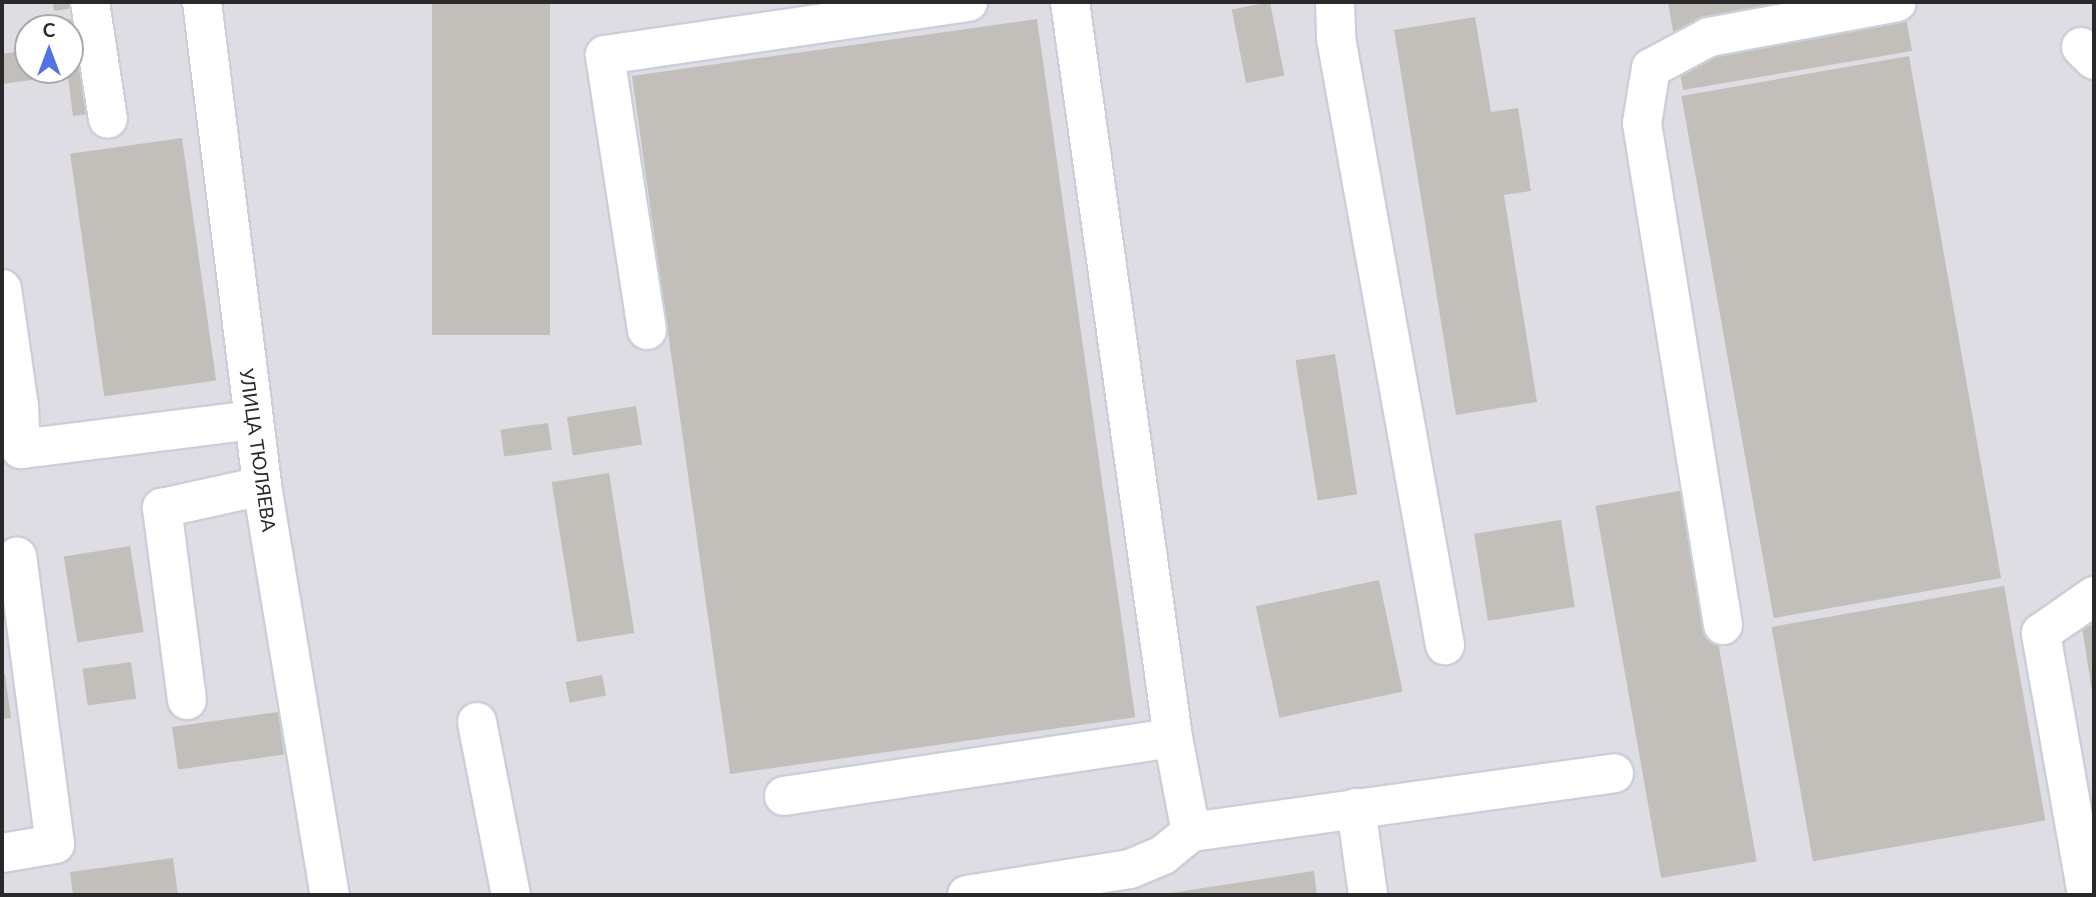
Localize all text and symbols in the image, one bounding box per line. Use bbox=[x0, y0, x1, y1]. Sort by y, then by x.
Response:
north arrow bbox=[14, 14, 84, 84]
text: С bbox=[43, 18, 55, 41]
street label: УЛИЦА ТЮЛЯЕВА bbox=[235, 367, 281, 533]

